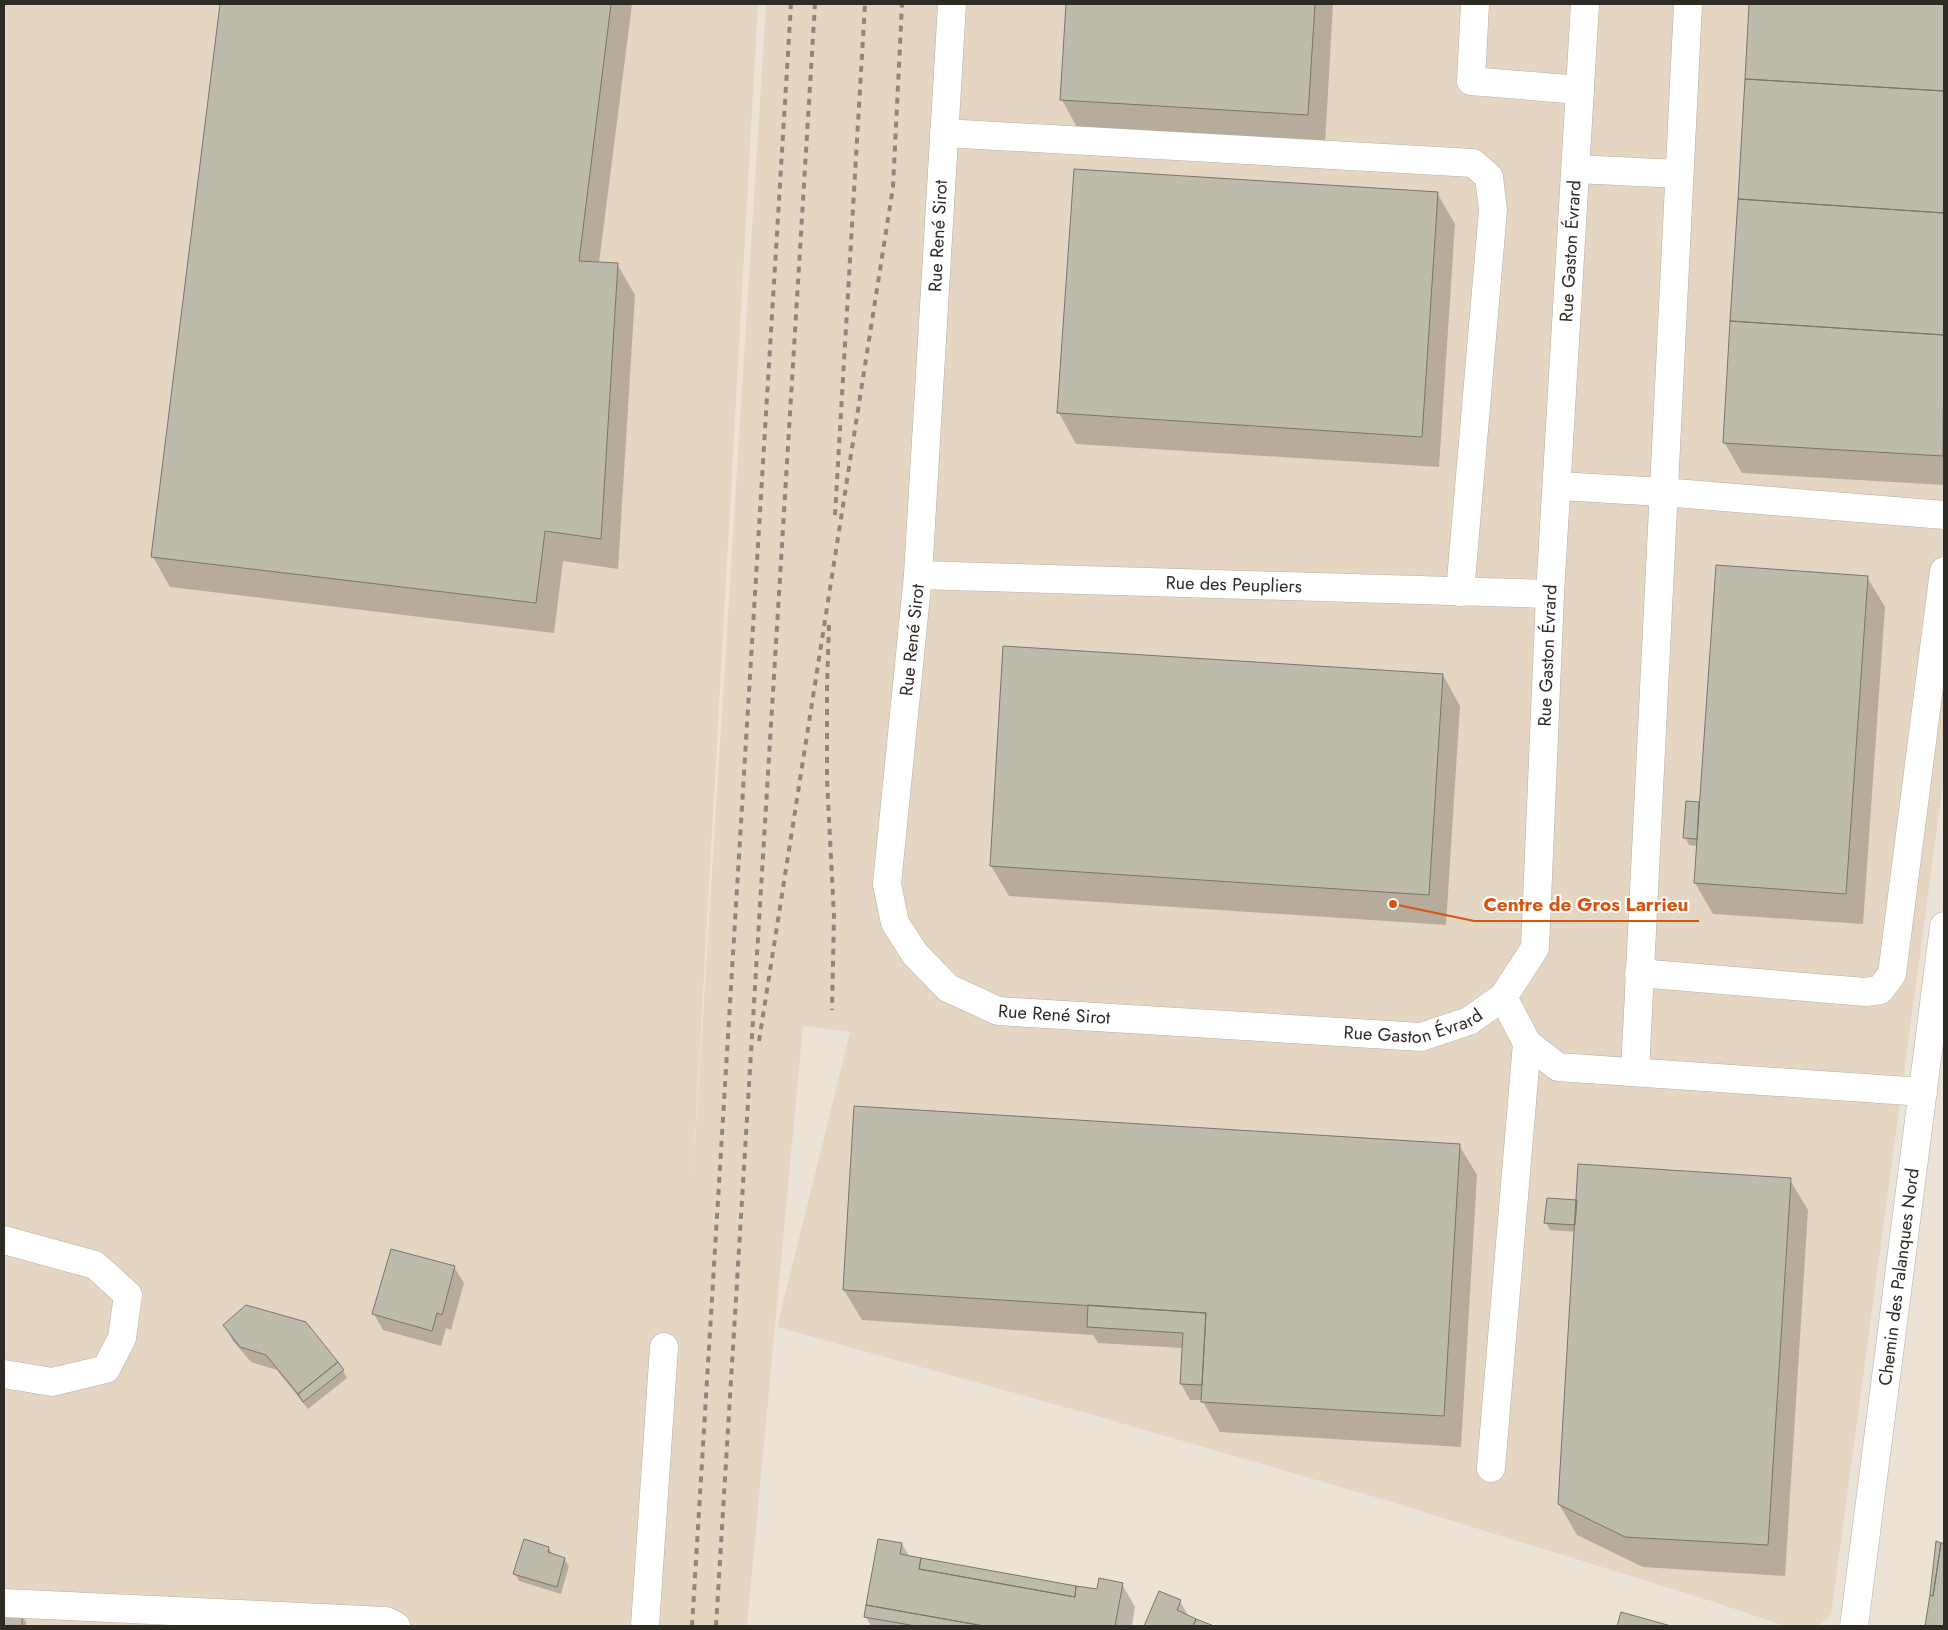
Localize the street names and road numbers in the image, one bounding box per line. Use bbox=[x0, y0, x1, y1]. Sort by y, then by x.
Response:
street label: Rue René Sirot bbox=[922, 179, 954, 293]
street label: Rue Gaston Évrard bbox=[1553, 179, 1588, 323]
street label: Rue des Peupliers bbox=[1165, 569, 1302, 600]
street label: Rue René Sirot bbox=[893, 582, 931, 697]
street label: Rue Gaston Évrard bbox=[1531, 584, 1564, 727]
street label: Rue René Sirot bbox=[997, 998, 1112, 1031]
street label: Rue Gaston Évrard bbox=[1343, 1002, 1488, 1050]
street label: Chemin des Palanques Nord bbox=[1872, 1167, 1926, 1387]

